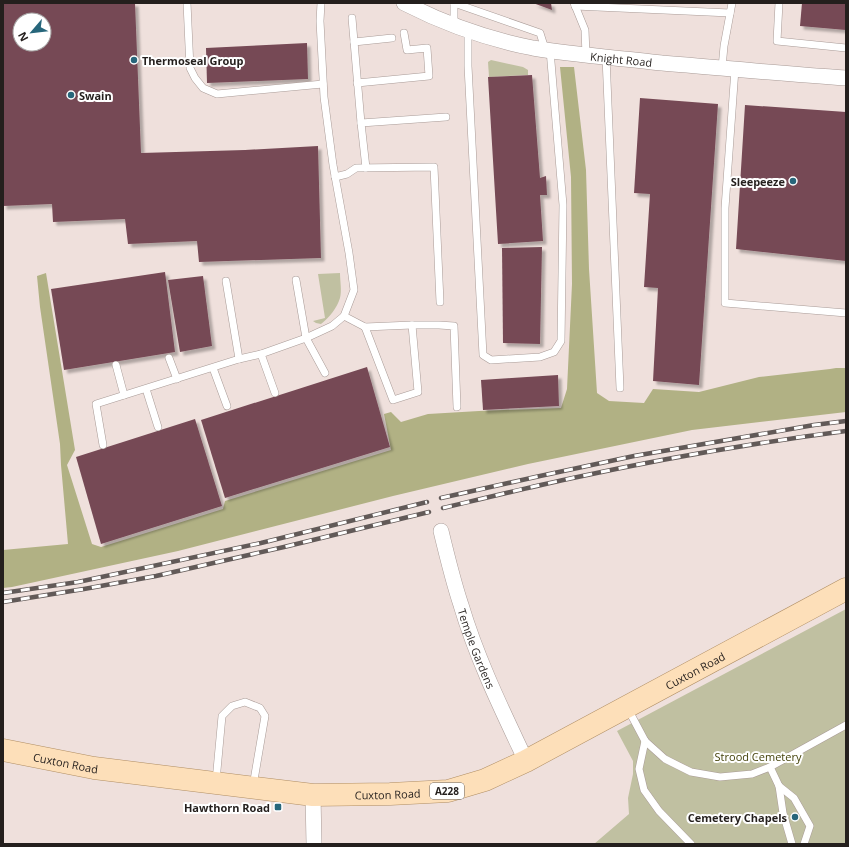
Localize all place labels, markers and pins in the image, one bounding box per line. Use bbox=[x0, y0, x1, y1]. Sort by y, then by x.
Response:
place label: Thermoseal Group bbox=[142, 53, 244, 68]
marker: Thermoseal Group bbox=[129, 55, 139, 65]
place label: Swain bbox=[79, 88, 112, 103]
marker: Swain bbox=[66, 90, 76, 100]
place label: Sleepeeze bbox=[731, 174, 785, 189]
marker: Sleepeeze bbox=[788, 176, 798, 186]
place label: Hawthorn Road bbox=[184, 800, 270, 815]
marker: Hawthorn Road bbox=[273, 802, 283, 812]
place label: Cemetery Chapels bbox=[688, 810, 788, 825]
marker: Cemetery Chapels bbox=[790, 812, 800, 822]

